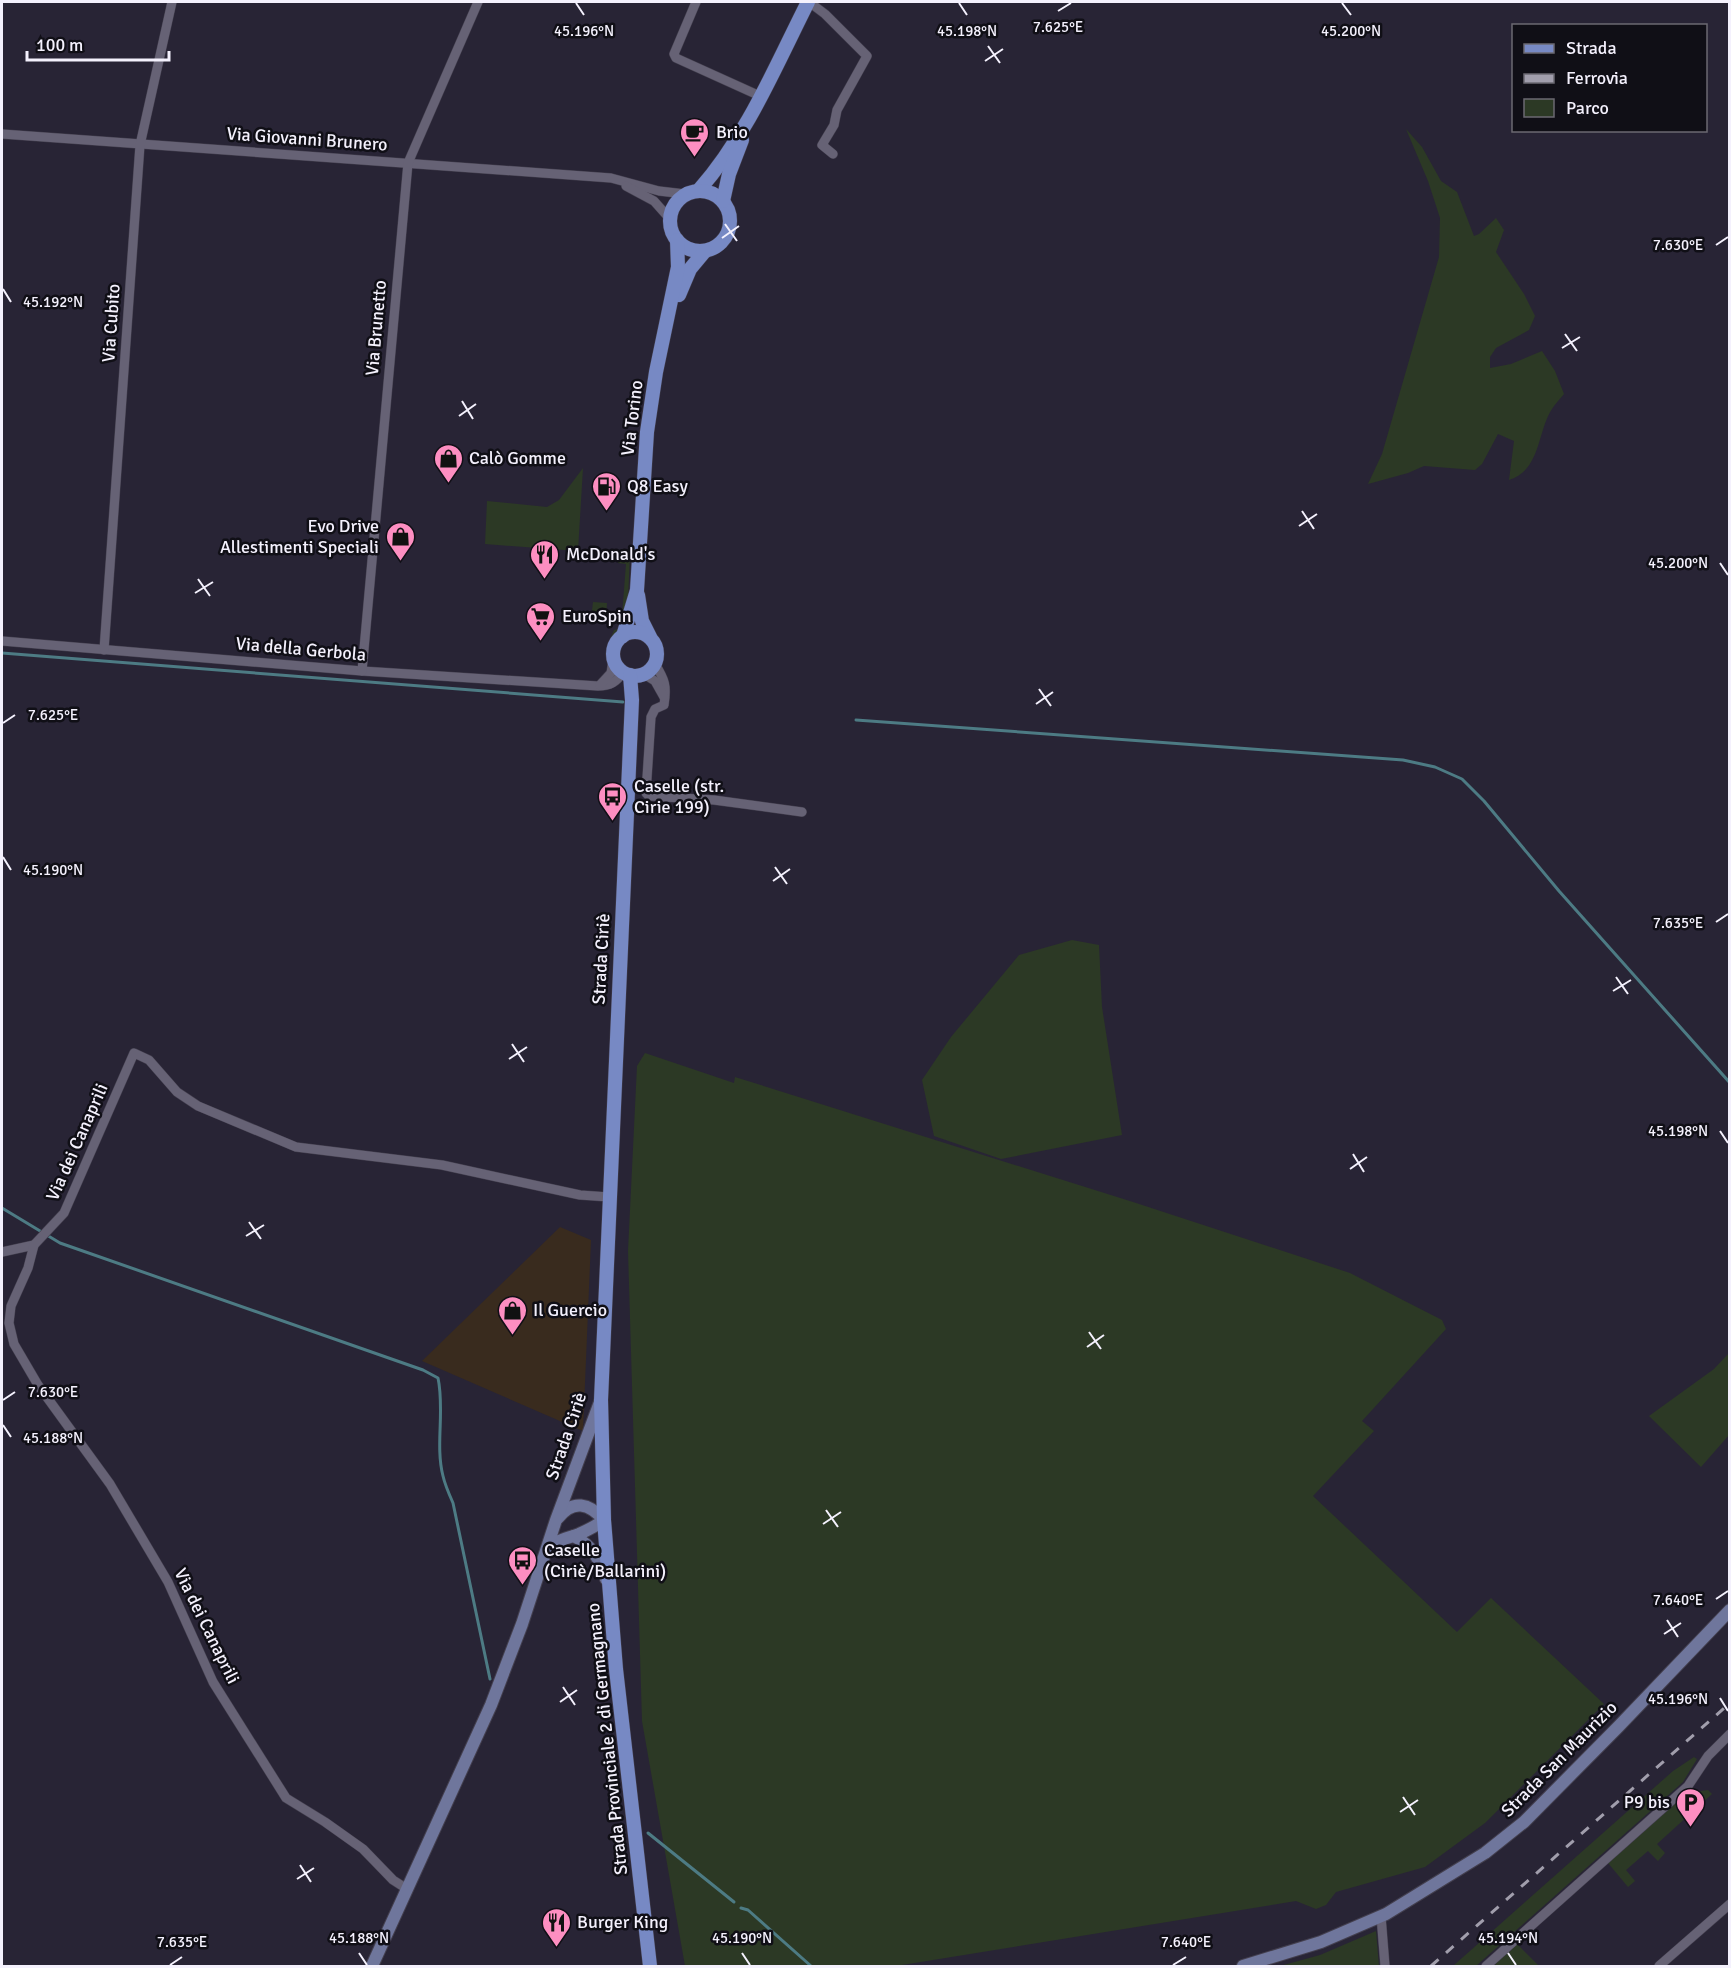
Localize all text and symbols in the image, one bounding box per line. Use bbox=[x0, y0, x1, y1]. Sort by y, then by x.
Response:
text: 7.625°E bbox=[1033, 18, 1083, 36]
text: 45.196°N bbox=[554, 22, 614, 40]
text: 45.198°N bbox=[937, 22, 997, 40]
text: 45.200°N bbox=[1321, 22, 1381, 40]
scale bar bbox=[27, 24, 170, 62]
legend bbox=[1512, 24, 1707, 132]
text: 100 m bbox=[36, 34, 83, 56]
text: Strada bbox=[1566, 37, 1617, 59]
text: Ferrovia bbox=[1566, 67, 1628, 89]
text: Parco bbox=[1566, 97, 1609, 119]
cafe icon: Brio bbox=[679, 116, 711, 158]
place label: Brio bbox=[716, 121, 748, 143]
street label: Via Giovanni Brunero bbox=[226, 122, 388, 156]
text: 7.630°E bbox=[1653, 236, 1703, 254]
street label: Via Brunetto bbox=[361, 279, 391, 377]
street label: Via Cubito bbox=[97, 283, 125, 363]
text: 45.192°N bbox=[23, 293, 83, 311]
street label: Via Torino bbox=[616, 379, 648, 457]
shop icon: Calò Gomme bbox=[432, 442, 464, 484]
place label: Calò Gomme bbox=[469, 447, 566, 469]
fuel station icon: Q8 Easy bbox=[590, 470, 622, 512]
place label: Q8 Easy bbox=[627, 475, 688, 497]
place label: Evo Drive Allestimenti Speciali bbox=[220, 515, 379, 558]
shop icon: Evo Drive Allestimenti Speciali bbox=[384, 520, 416, 562]
restaurant icon: McDonald's bbox=[529, 538, 561, 580]
place label: McDonald's bbox=[566, 543, 655, 565]
text: 45.200°N bbox=[1648, 554, 1708, 572]
supermarket icon: EuroSpin bbox=[525, 600, 557, 642]
place label: EuroSpin bbox=[562, 605, 632, 627]
street label: Via della Gerbola bbox=[235, 632, 367, 666]
text: 7.625°E bbox=[28, 706, 78, 724]
place label: Caselle (str. Cirie 199) bbox=[634, 775, 724, 818]
bus stop icon: Caselle (str. Cirie 199) bbox=[597, 780, 629, 822]
text: 45.190°N bbox=[23, 861, 83, 879]
street label: Strada Ciriè bbox=[588, 913, 614, 1005]
text: 7.635°E bbox=[1653, 914, 1703, 932]
street label: Via dei Canaprili bbox=[41, 1080, 113, 1204]
text: 45.198°N bbox=[1648, 1122, 1708, 1140]
shop icon: Il Guercio bbox=[496, 1294, 528, 1336]
place label: Il Guercio bbox=[533, 1299, 607, 1321]
text: 7.630°E bbox=[28, 1383, 78, 1401]
street label: Strada Ciriè bbox=[541, 1389, 591, 1483]
text: 45.188°N bbox=[23, 1429, 83, 1447]
place label: Caselle (Ciriè/Ballarini) bbox=[544, 1539, 666, 1582]
bus stop icon: Caselle (Ciriè/Ballarini) bbox=[507, 1544, 539, 1586]
street label: Via dei Canaprili bbox=[170, 1565, 244, 1687]
text: 7.640°E bbox=[1653, 1591, 1703, 1609]
street label: Strada Provinciale 2 di Germagnano bbox=[582, 1602, 632, 1876]
text: 45.196°N bbox=[1648, 1690, 1708, 1708]
street label: Strada San Maurizio bbox=[1496, 1696, 1622, 1822]
parking icon: P9 bis bbox=[1675, 1786, 1707, 1828]
place label: P9 bis bbox=[1624, 1791, 1670, 1813]
restaurant icon: Burger King bbox=[540, 1906, 572, 1948]
place label: Burger King bbox=[577, 1911, 668, 1933]
text: 45.188°N bbox=[329, 1929, 389, 1947]
text: 45.190°N bbox=[712, 1929, 772, 1947]
text: 45.194°N bbox=[1478, 1929, 1538, 1947]
text: 7.635°E bbox=[157, 1933, 207, 1951]
text: 7.640°E bbox=[1161, 1933, 1211, 1951]

